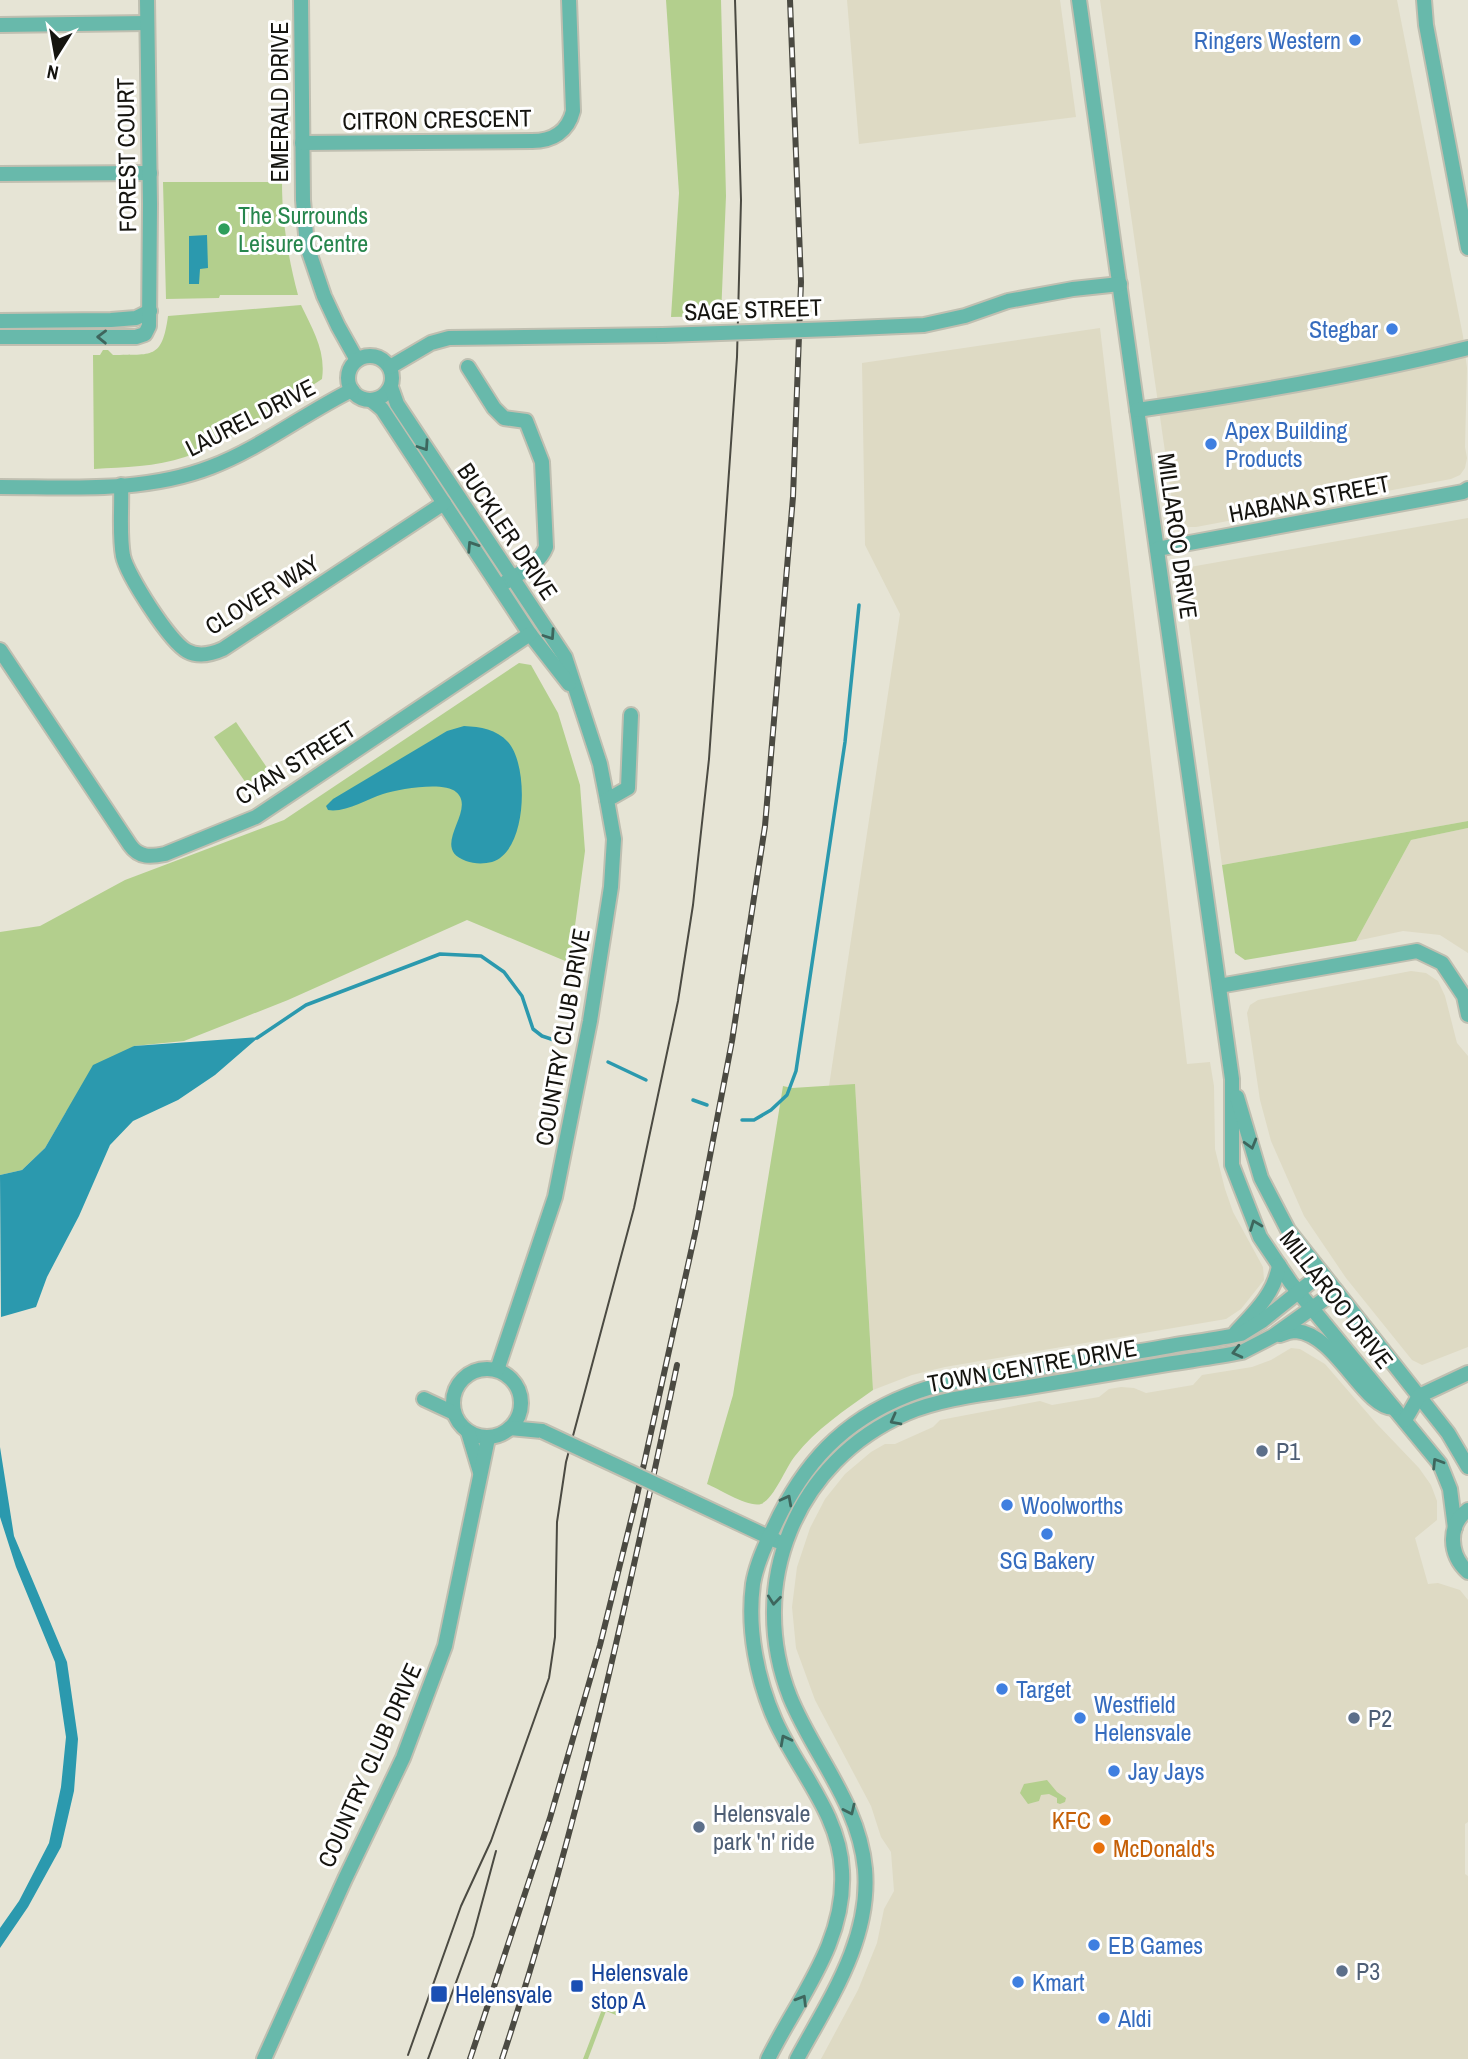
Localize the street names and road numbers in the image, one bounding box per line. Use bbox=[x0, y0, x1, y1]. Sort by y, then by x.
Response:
street label: EMERALD DRIVE bbox=[263, 22, 295, 182]
street label: FOREST COURT bbox=[109, 77, 143, 233]
street label: CITRON CRESCENT bbox=[342, 101, 532, 137]
street label: SAGE STREET bbox=[684, 291, 822, 327]
street label: LAUREL DRIVE bbox=[180, 371, 320, 463]
street label: MILLAROO DRIVE bbox=[1151, 451, 1205, 621]
street label: BUCKLER DRIVE bbox=[450, 456, 566, 606]
street label: HABANA STREET bbox=[1226, 467, 1392, 529]
street label: CLOVER WAY bbox=[199, 546, 325, 642]
street label: CYAN STREET bbox=[229, 712, 361, 812]
street label: COUNTRY CLUB DRIVE bbox=[527, 926, 597, 1148]
street label: MILLAROO DRIVE bbox=[1273, 1223, 1401, 1375]
street label: TOWN CENTRE DRIVE bbox=[925, 1331, 1139, 1399]
street label: COUNTRY CLUB DRIVE bbox=[310, 1658, 428, 1872]

